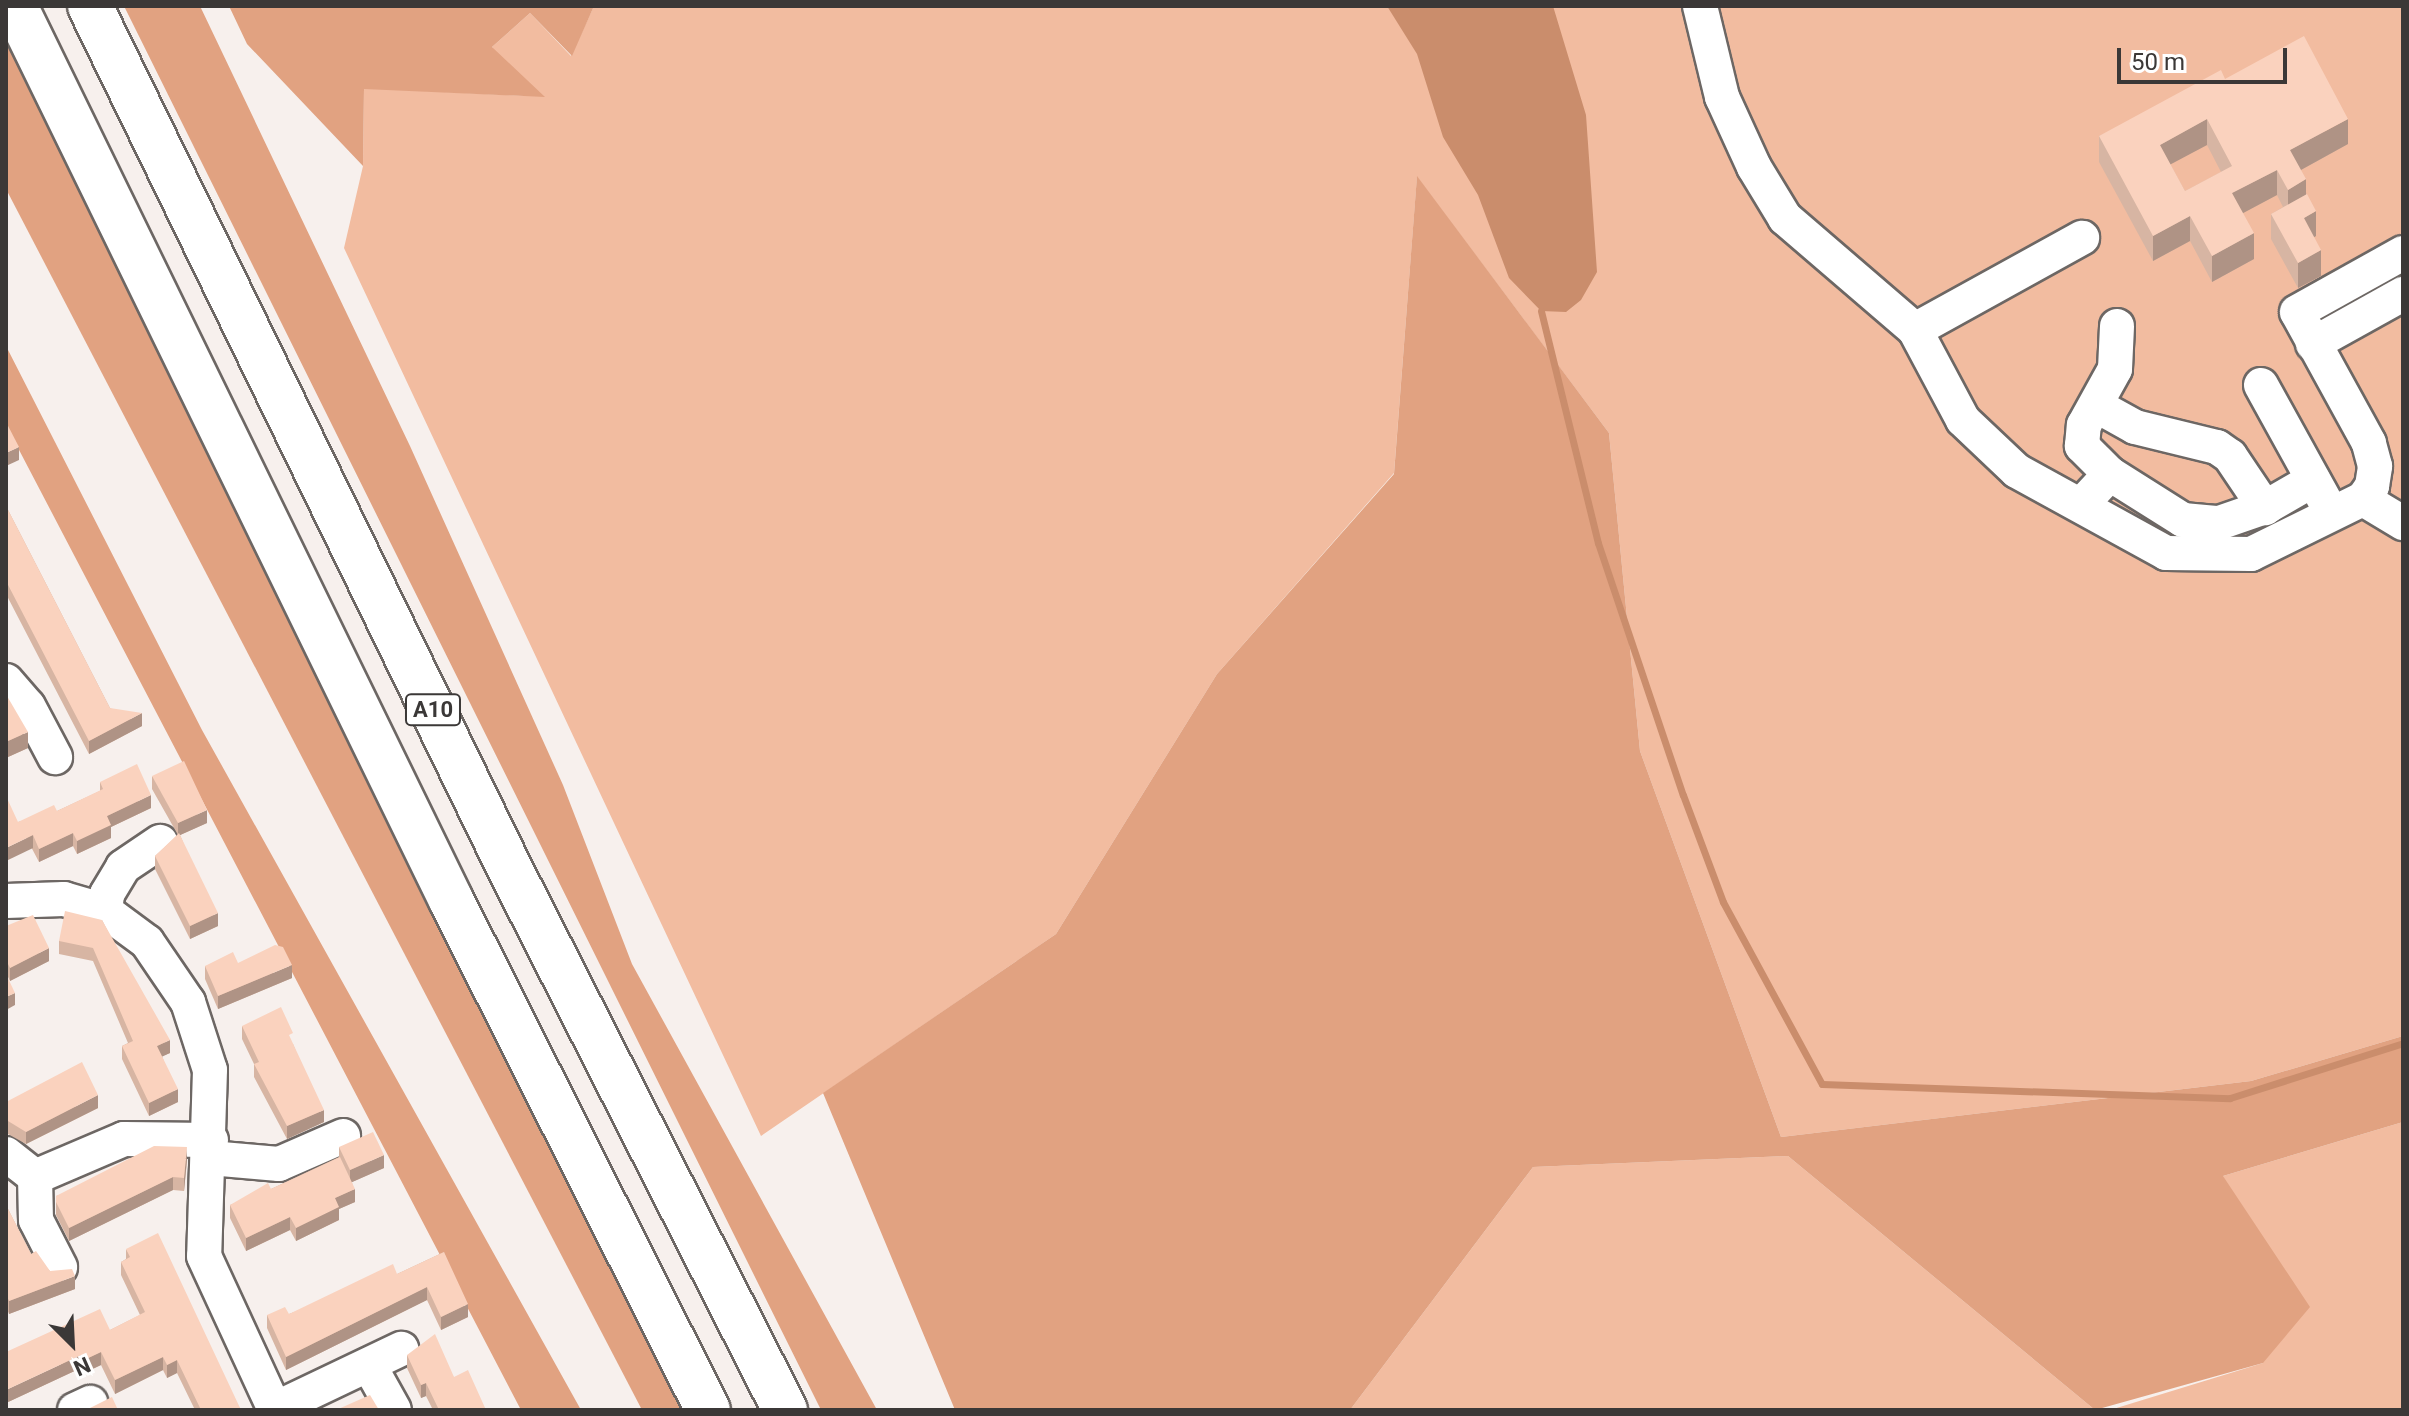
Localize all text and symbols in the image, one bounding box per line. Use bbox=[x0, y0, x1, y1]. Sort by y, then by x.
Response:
scale bar bbox=[2121, 32, 2291, 82]
text: 50 m bbox=[2131, 48, 2185, 76]
road number: A10 bbox=[403, 692, 463, 728]
north arrow bbox=[32, 1304, 112, 1384]
text: N bbox=[70, 1352, 94, 1381]

